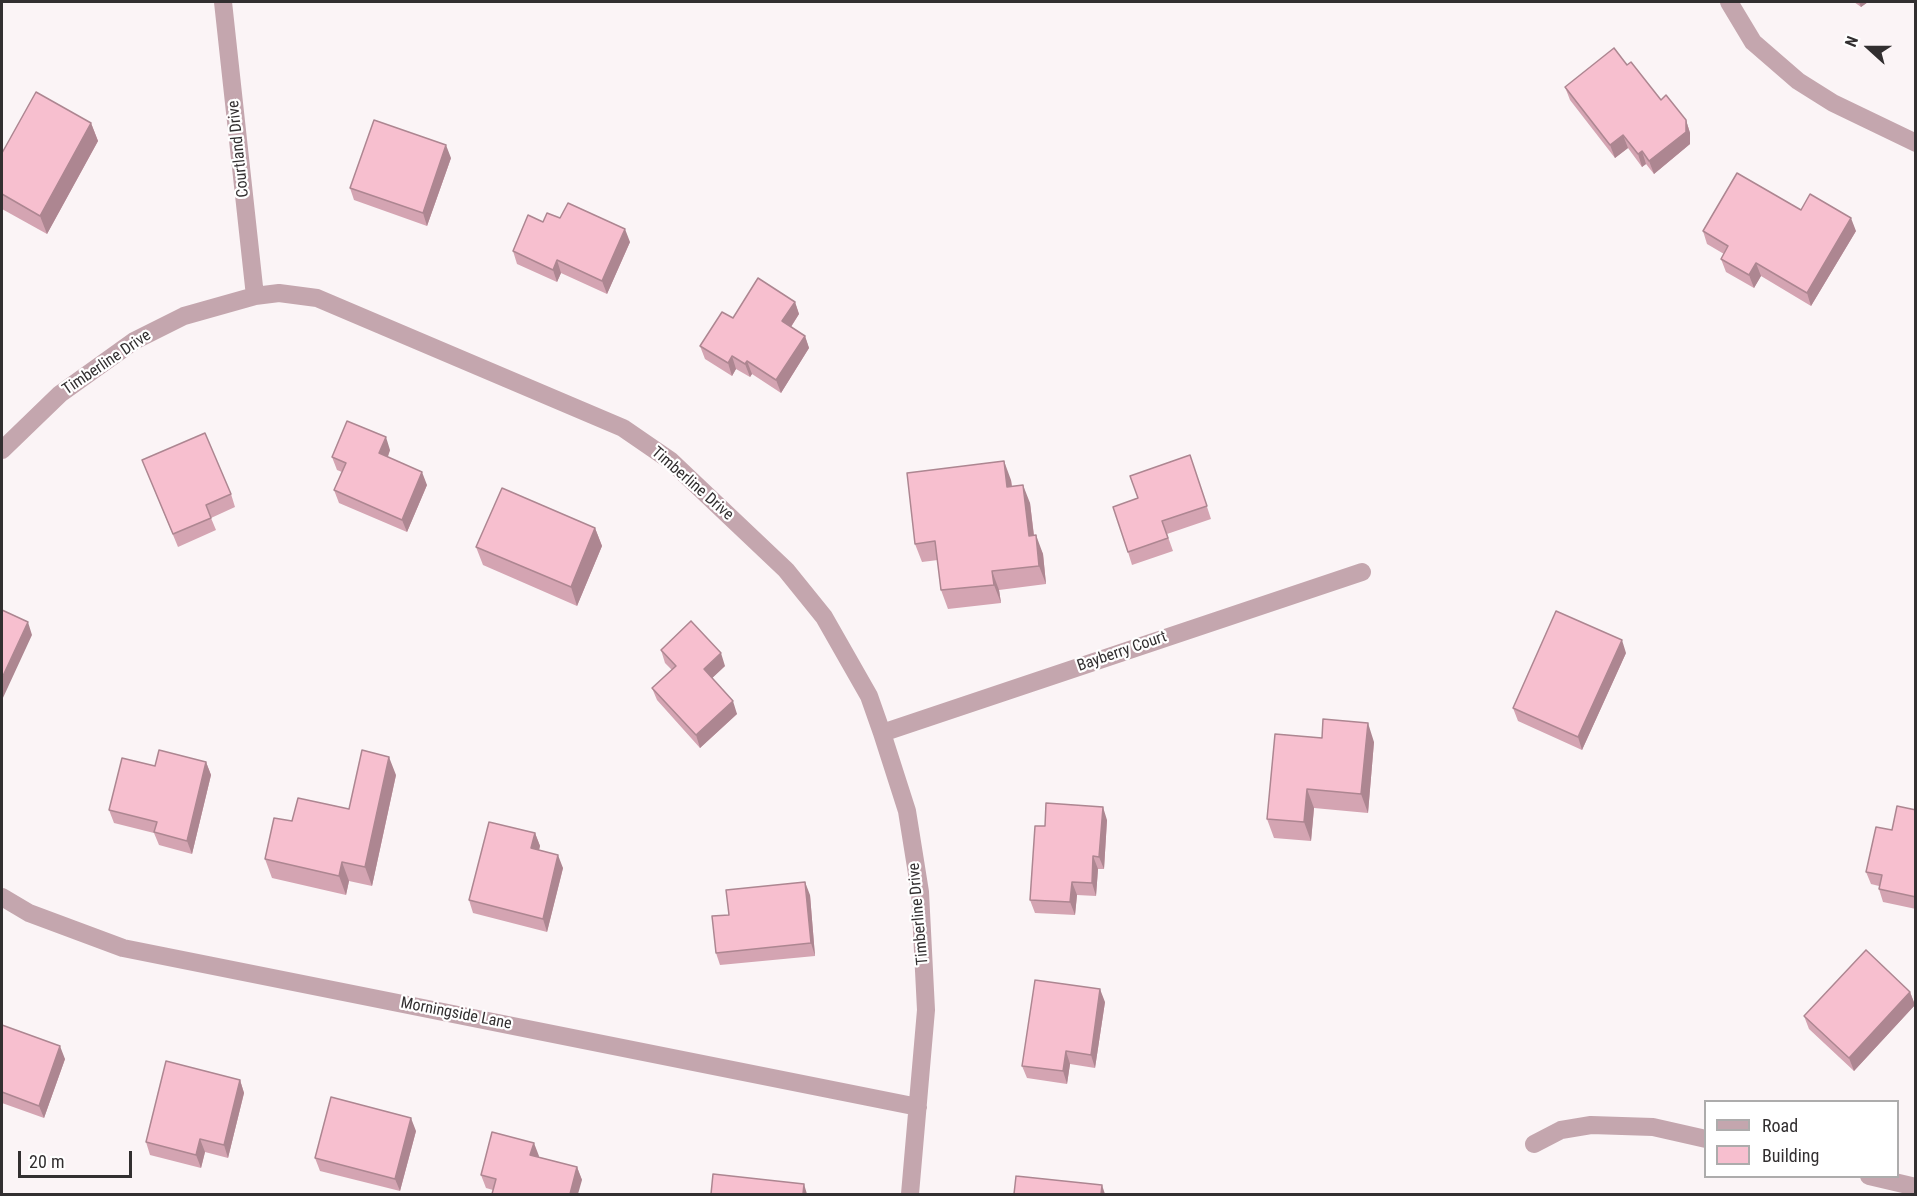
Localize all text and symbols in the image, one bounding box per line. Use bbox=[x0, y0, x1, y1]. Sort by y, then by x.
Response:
north arrow bbox=[1839, 18, 1899, 78]
text: N bbox=[1841, 33, 1862, 49]
street label: Courtland Drive bbox=[224, 100, 254, 198]
street label: Timberline Drive bbox=[59, 326, 155, 400]
street label: Timberline Drive bbox=[647, 443, 737, 525]
street label: Bayberry Court bbox=[1075, 628, 1169, 676]
street label: Timberline Drive bbox=[905, 862, 933, 966]
street label: Morningside Lane bbox=[399, 994, 513, 1034]
legend bbox=[1704, 1100, 1899, 1178]
text: Road bbox=[1762, 1115, 1798, 1136]
scale bar bbox=[21, 1139, 135, 1177]
text: Building bbox=[1762, 1145, 1819, 1166]
text: 20 m bbox=[29, 1151, 64, 1172]

